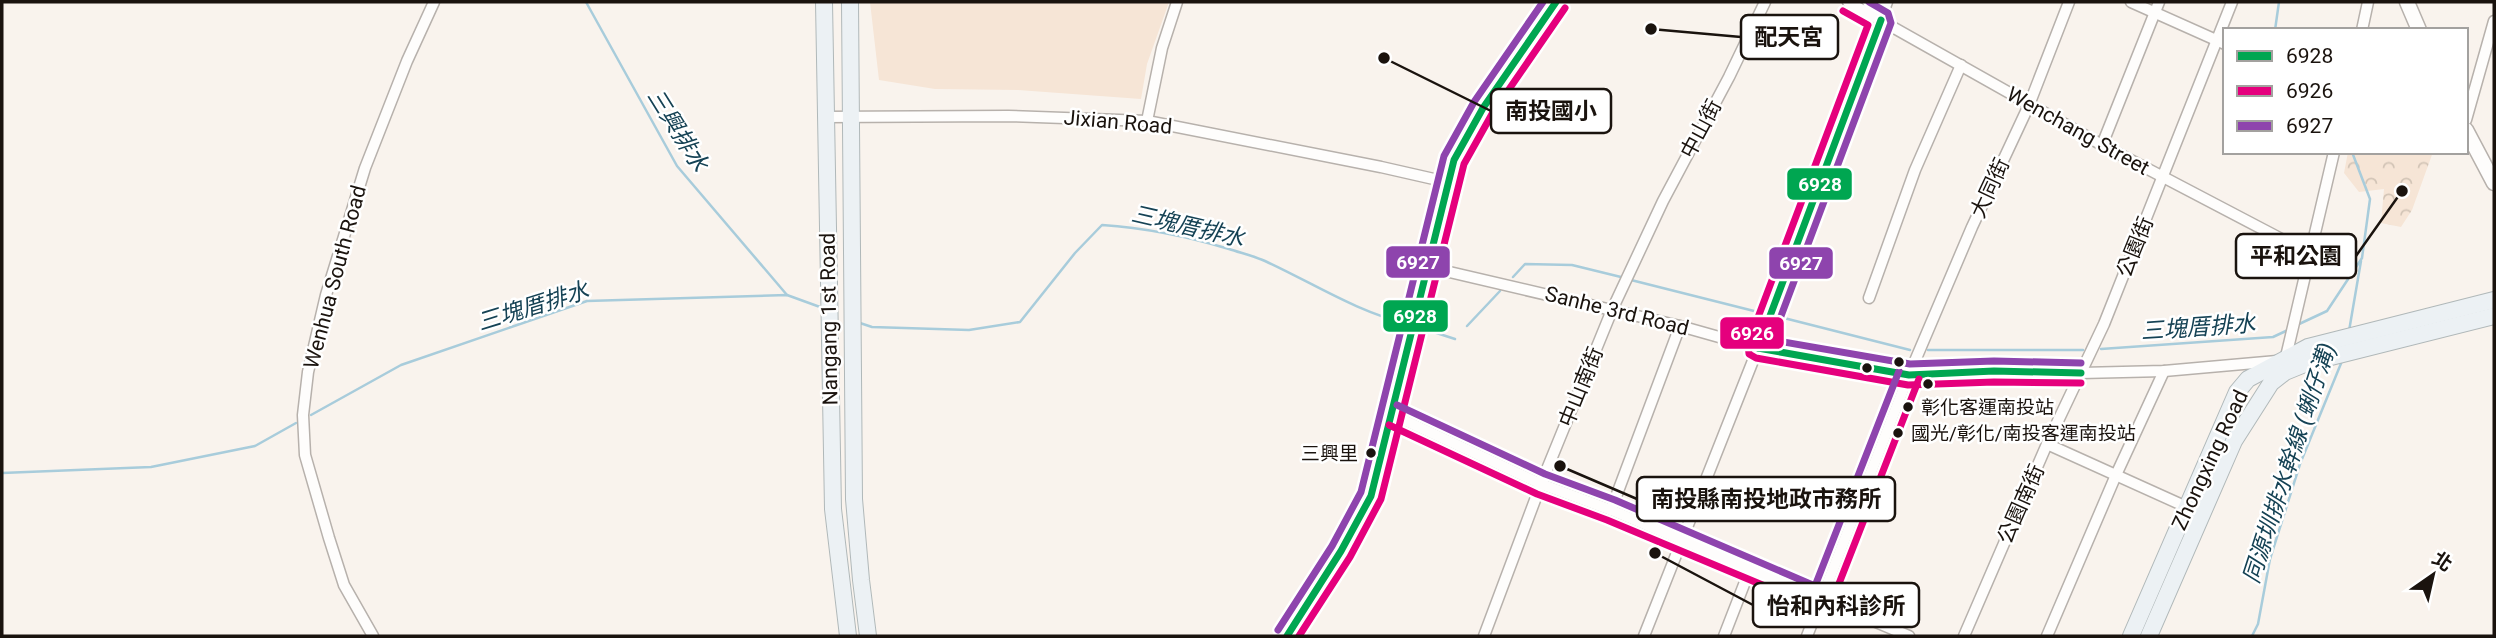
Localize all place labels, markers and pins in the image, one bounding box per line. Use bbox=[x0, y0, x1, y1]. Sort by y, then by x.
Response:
callout: 配天宮 bbox=[1741, 15, 1838, 59]
callout: 南投國小 bbox=[1491, 89, 1611, 133]
callout: 平和公園 bbox=[2236, 234, 2356, 278]
unlabelled marker bbox=[1892, 355, 1906, 369]
unlabelled marker bbox=[1860, 361, 1874, 375]
unlabelled marker bbox=[1921, 377, 1935, 391]
place label: 彰化客運南投站 bbox=[1921, 396, 2054, 419]
marker: 彰化客運南投站 bbox=[1901, 400, 1915, 414]
place label: 國光/彰化/南投客運南投站 bbox=[1911, 422, 2136, 445]
marker: 國光/彰化/南投客運南投站 bbox=[1891, 426, 1905, 440]
place label: 三興里 bbox=[1301, 442, 1358, 465]
marker: 三興里 bbox=[1364, 446, 1378, 460]
callout: 南投縣南投地政市務所 bbox=[1637, 477, 1895, 521]
callout: 怡和內科診所 bbox=[1753, 583, 1919, 627]

